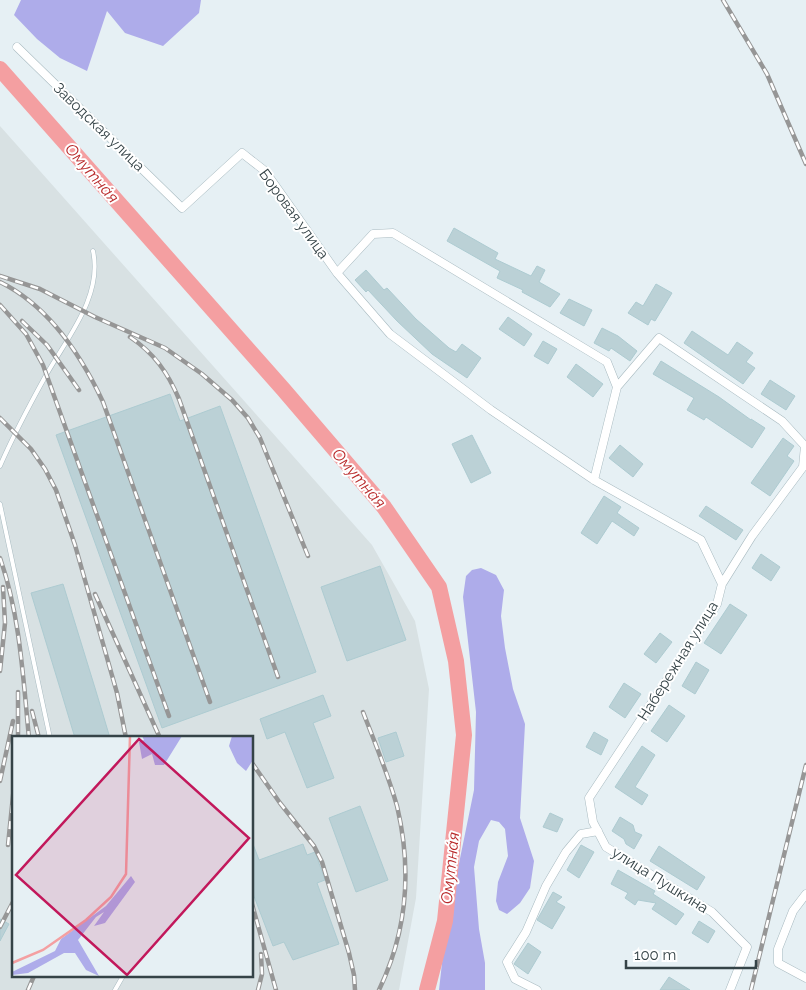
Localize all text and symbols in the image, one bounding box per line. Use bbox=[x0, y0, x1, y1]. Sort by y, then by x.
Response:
street label: Заводская улица bbox=[50, 79, 148, 175]
water label: Омутна́я bbox=[61, 139, 123, 207]
street label: Боровая улица bbox=[255, 166, 333, 262]
water label: Омутна́я bbox=[328, 444, 390, 512]
street label: Набережная улица bbox=[634, 598, 722, 724]
inset map bbox=[12, 736, 254, 978]
water label: Омутна́я bbox=[437, 831, 463, 905]
street label: улица Пушкина bbox=[608, 843, 712, 917]
scale bar bbox=[626, 938, 756, 970]
text: 100 m bbox=[634, 946, 676, 964]

